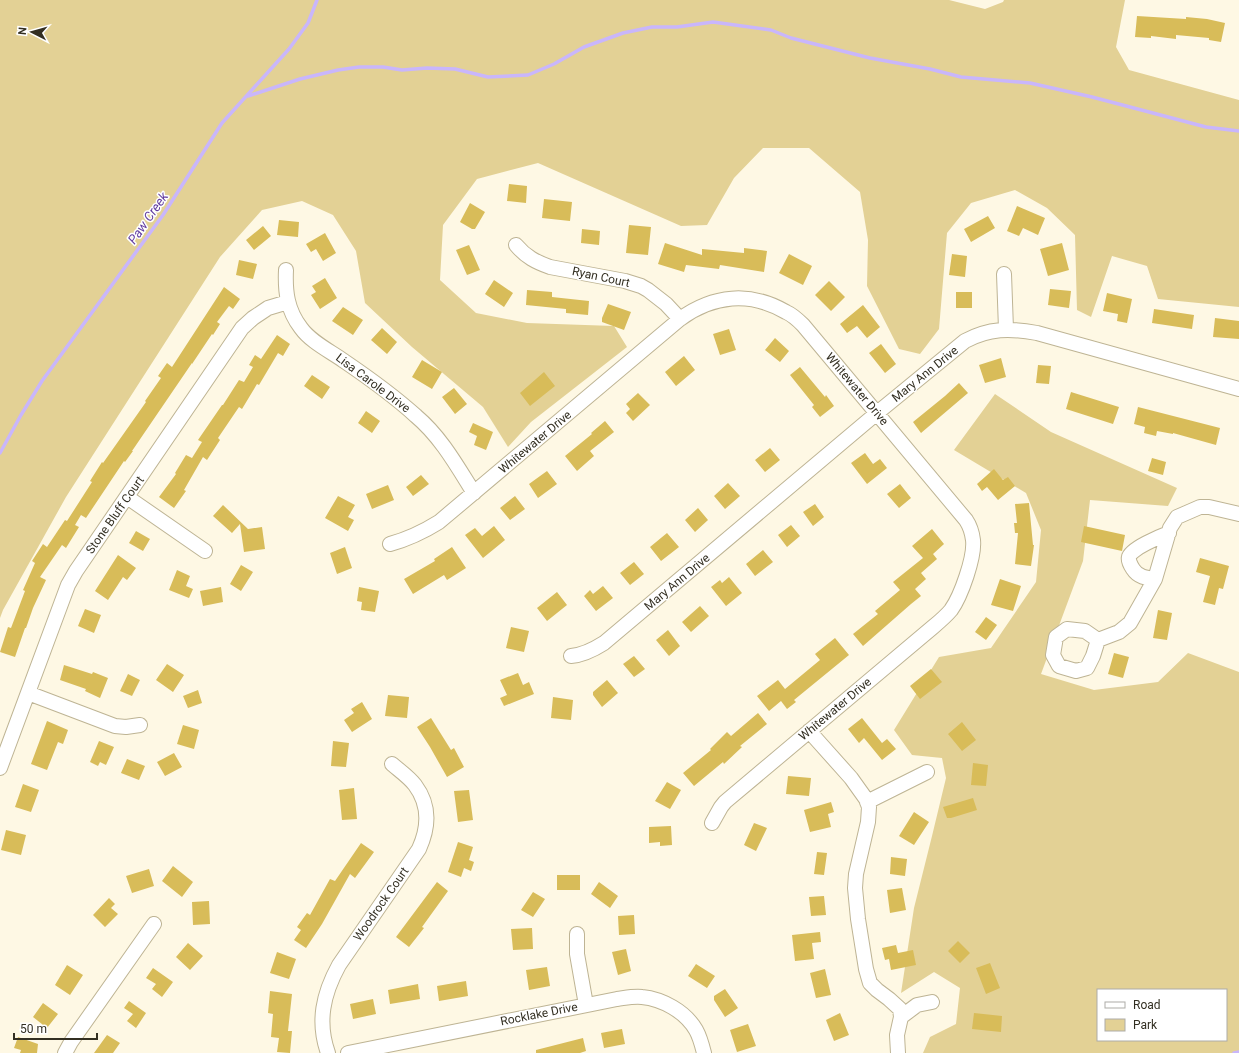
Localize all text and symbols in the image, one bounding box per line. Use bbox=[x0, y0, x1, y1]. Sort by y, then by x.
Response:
north arrow bbox=[12, 12, 52, 52]
text: N bbox=[16, 26, 29, 36]
water label: Paw Creek bbox=[125, 189, 172, 247]
street label: Ryan Court bbox=[571, 264, 631, 290]
street label: Mary Ann Drive bbox=[889, 343, 961, 405]
street label: Lisa Carole Drive bbox=[333, 350, 413, 416]
street label: Whitewater Drive bbox=[823, 350, 891, 428]
street label: Whitewater Drive bbox=[496, 408, 574, 476]
street label: Stone Bluff Court bbox=[83, 473, 147, 557]
street label: Mary Ann Drive bbox=[642, 551, 712, 613]
street label: Whitewater Drive bbox=[796, 675, 874, 743]
street label: Woodrock Court bbox=[350, 864, 412, 943]
legend bbox=[1097, 989, 1227, 1041]
text: Road bbox=[1133, 998, 1161, 1012]
street label: Rocklake Drive bbox=[499, 1000, 579, 1028]
scale bar bbox=[14, 1015, 97, 1041]
text: Park bbox=[1133, 1018, 1158, 1032]
text: 50 m bbox=[20, 1022, 47, 1036]

